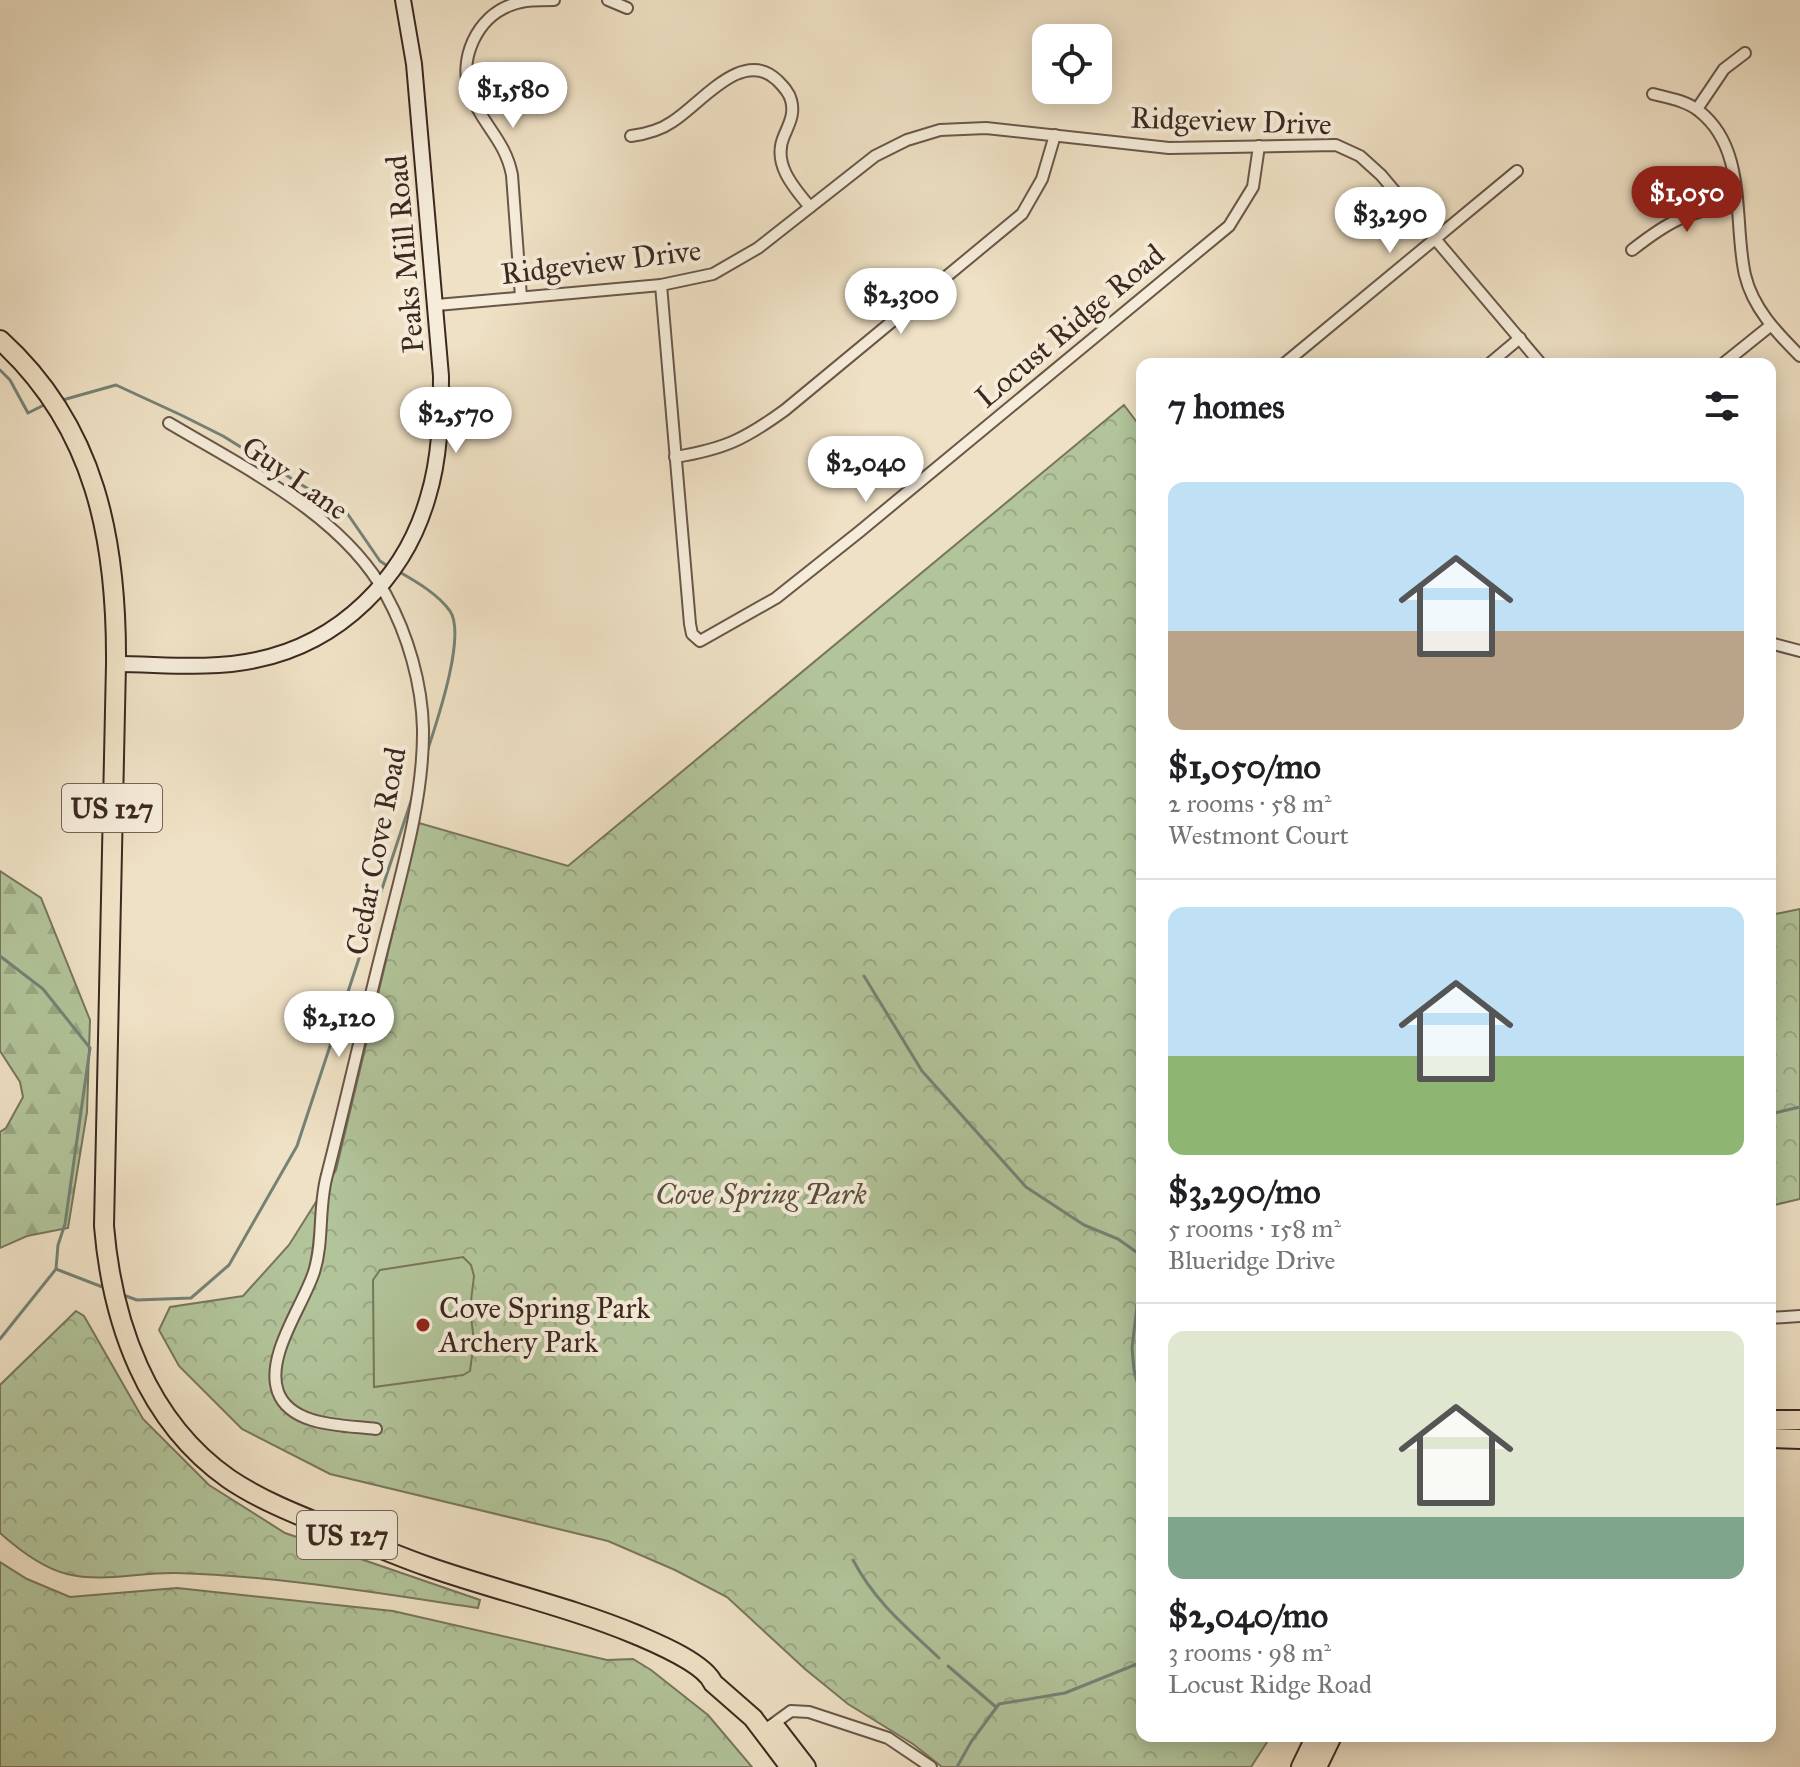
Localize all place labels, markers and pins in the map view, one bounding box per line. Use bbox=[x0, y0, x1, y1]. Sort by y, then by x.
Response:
pin: $1,580 bbox=[448, 62, 578, 130]
pin: $1,050 bbox=[1622, 166, 1752, 234]
pin: $3,290 bbox=[1325, 187, 1455, 255]
pin: $2,300 bbox=[836, 268, 966, 336]
pin: $2,570 bbox=[391, 387, 521, 455]
pin: $2,040 bbox=[801, 436, 931, 504]
pin: $2,120 bbox=[274, 991, 404, 1059]
place label: Cove Spring Park Archery Park bbox=[437, 1290, 650, 1360]
marker: Cove Spring Park Archery Park bbox=[414, 1316, 432, 1334]

